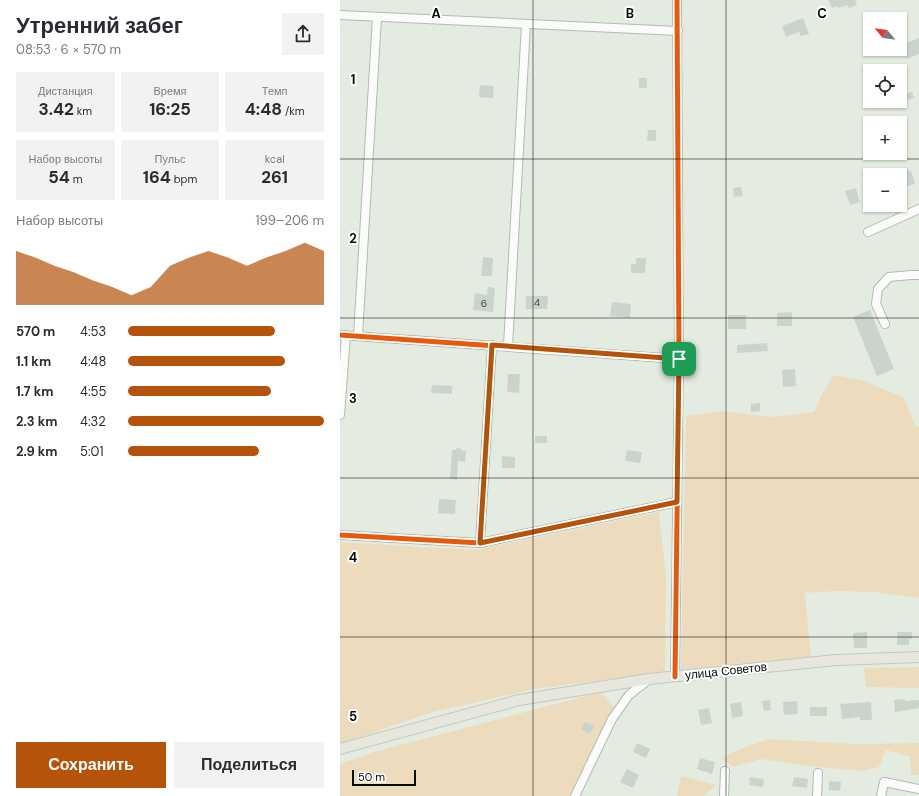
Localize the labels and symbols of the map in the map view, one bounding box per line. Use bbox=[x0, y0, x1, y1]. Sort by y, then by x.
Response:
text: A bbox=[431, 5, 441, 22]
text: B bbox=[626, 5, 634, 22]
text: C bbox=[817, 5, 827, 22]
north arrow bbox=[863, 12, 907, 56]
text: 1 bbox=[351, 71, 355, 88]
text: 2 bbox=[349, 230, 357, 247]
house number: 4 bbox=[534, 296, 540, 309]
house number: 6 bbox=[481, 297, 487, 310]
pin bbox=[662, 342, 696, 376]
text: 3 bbox=[349, 390, 357, 407]
text: 4 bbox=[349, 549, 357, 566]
street label: улица Советов bbox=[684, 659, 768, 683]
text: 5 bbox=[349, 708, 357, 725]
scale bar bbox=[352, 768, 416, 787]

